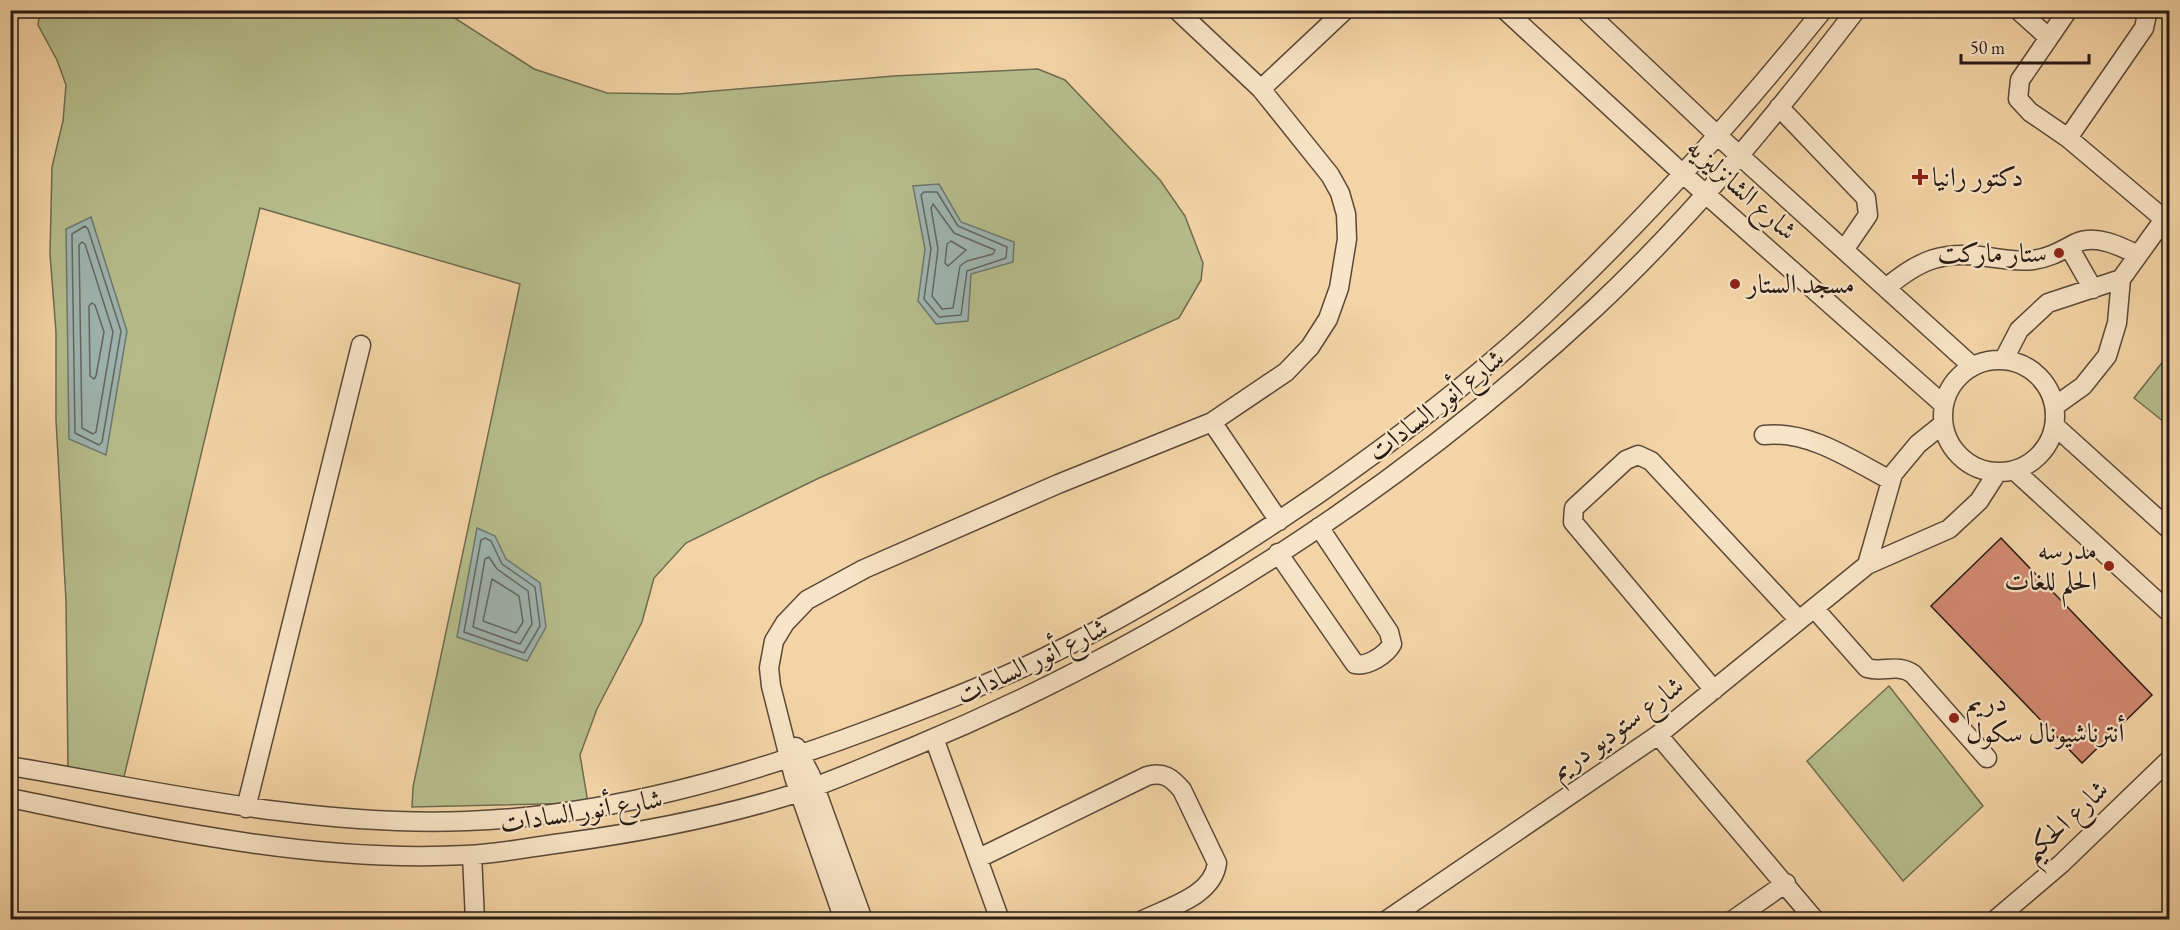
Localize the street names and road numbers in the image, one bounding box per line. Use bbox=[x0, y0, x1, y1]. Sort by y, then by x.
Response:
street label: شارع الشانزليزيه bbox=[1676, 130, 1805, 251]
street label: شارع أنور السادات bbox=[1360, 339, 1514, 473]
street label: شارع أنور السادات bbox=[950, 608, 1115, 717]
street label: شارع ستوديو دريم bbox=[1543, 667, 1694, 793]
street label: شارع الحكيم bbox=[2014, 772, 2122, 877]
street label: شارع أنور السادات bbox=[497, 779, 666, 846]

